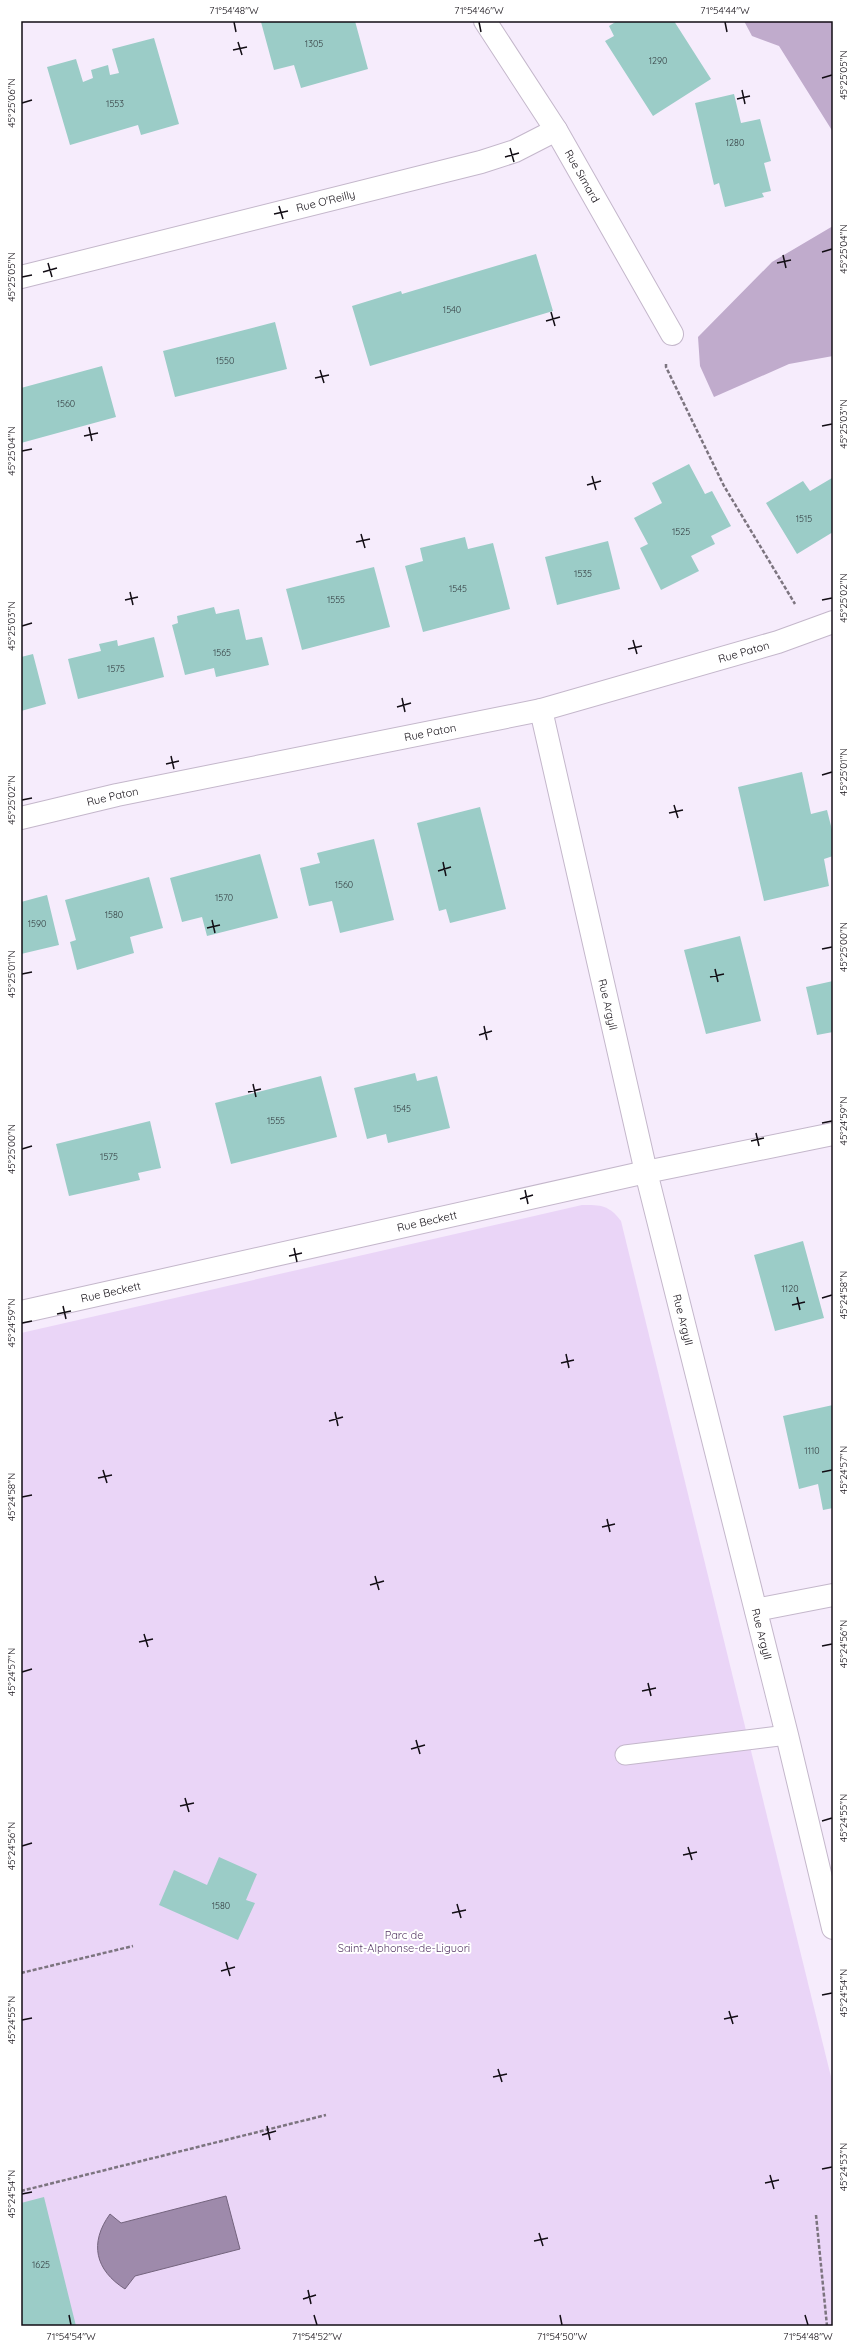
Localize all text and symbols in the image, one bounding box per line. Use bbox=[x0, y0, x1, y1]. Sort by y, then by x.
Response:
text: 71°54'48"W bbox=[209, 4, 259, 17]
text: 71°54'46"W bbox=[454, 4, 504, 17]
text: 71°54'44"W bbox=[700, 4, 750, 17]
house number: 1305 bbox=[305, 38, 323, 49]
text: 45°25'05"N bbox=[837, 50, 850, 100]
house number: 1290 bbox=[649, 55, 667, 66]
text: 45°25'06"N bbox=[5, 78, 18, 128]
house number: 1553 bbox=[106, 98, 124, 109]
house number: 1280 bbox=[726, 137, 744, 148]
street label: Rue Simard bbox=[562, 147, 603, 205]
street label: Rue O'Reilly bbox=[295, 187, 357, 215]
text: 45°25'04"N bbox=[837, 224, 850, 274]
text: 45°25'05"N bbox=[5, 252, 18, 302]
house number: 1540 bbox=[443, 304, 461, 315]
house number: 1550 bbox=[216, 355, 234, 366]
house number: 1560 bbox=[57, 398, 75, 409]
text: 45°25'03"N bbox=[837, 399, 850, 449]
text: 45°25'04"N bbox=[5, 426, 18, 476]
house number: 1515 bbox=[796, 513, 812, 524]
house number: 1525 bbox=[672, 526, 690, 537]
house number: 1535 bbox=[574, 568, 592, 579]
text: 45°25'02"N bbox=[837, 573, 850, 623]
house number: 1545 bbox=[449, 583, 467, 594]
house number: 1555 bbox=[327, 594, 345, 605]
text: 45°25'03"N bbox=[5, 601, 18, 651]
street label: Rue Paton bbox=[716, 638, 771, 666]
house number: 1565 bbox=[213, 647, 231, 658]
house number: 1575 bbox=[107, 663, 125, 674]
street label: Rue Paton bbox=[403, 720, 457, 744]
text: 45°25'01"N bbox=[837, 748, 850, 796]
text: 45°25'02"N bbox=[5, 775, 18, 825]
street label: Rue Paton bbox=[85, 784, 140, 809]
house number: 1560 bbox=[335, 879, 353, 890]
house number: 1570 bbox=[215, 892, 233, 903]
house number: 1580 bbox=[105, 909, 123, 920]
house number: 1590 bbox=[28, 918, 46, 929]
text: 45°25'00"N bbox=[837, 922, 850, 972]
text: 45°25'01"N bbox=[5, 950, 18, 998]
street label: Rue Argyll bbox=[595, 978, 621, 1031]
text: 45°24'59"N bbox=[837, 1097, 850, 1145]
house number: 1545 bbox=[393, 1103, 411, 1114]
house number: 1555 bbox=[267, 1115, 285, 1126]
text: 45°25'00"N bbox=[5, 1124, 18, 1174]
house number: 1575 bbox=[100, 1151, 118, 1162]
street label: Rue Beckett bbox=[396, 1207, 459, 1235]
text: 45°24'58"N bbox=[837, 1271, 850, 1319]
street label: Rue Beckett bbox=[79, 1278, 142, 1305]
house number: 1120 bbox=[781, 1283, 799, 1294]
street label: Rue Argyll bbox=[670, 1293, 696, 1347]
text: 45°24'59"N bbox=[5, 1299, 18, 1347]
house number: 1110 bbox=[804, 1445, 820, 1456]
text: 45°24'57"N bbox=[837, 1446, 850, 1494]
text: 45°24'58"N bbox=[5, 1473, 18, 1521]
street label: Rue Argyll bbox=[749, 1607, 775, 1661]
text: 45°24'56"N bbox=[837, 1620, 850, 1668]
text: 45°24'57"N bbox=[5, 1648, 18, 1696]
text: 45°24'55"N bbox=[837, 1794, 850, 1842]
text: 45°24'56"N bbox=[5, 1822, 18, 1870]
house number: 1580 bbox=[212, 1900, 230, 1911]
park label: Parc de Saint-Alphonse-de-Liguori bbox=[338, 1928, 470, 1955]
text: 45°24'54"N bbox=[837, 1969, 850, 2017]
text: 45°24'55"N bbox=[5, 1996, 18, 2044]
text: 45°24'53"N bbox=[837, 2143, 850, 2191]
text: 45°24'54"N bbox=[5, 2170, 18, 2218]
house number: 1625 bbox=[32, 2259, 50, 2270]
text: 71°54'54"W bbox=[46, 2330, 96, 2343]
text: 71°54'52"W bbox=[292, 2330, 342, 2343]
text: 71°54'50"W bbox=[537, 2330, 587, 2343]
text: 71°54'48"W bbox=[783, 2330, 833, 2343]

